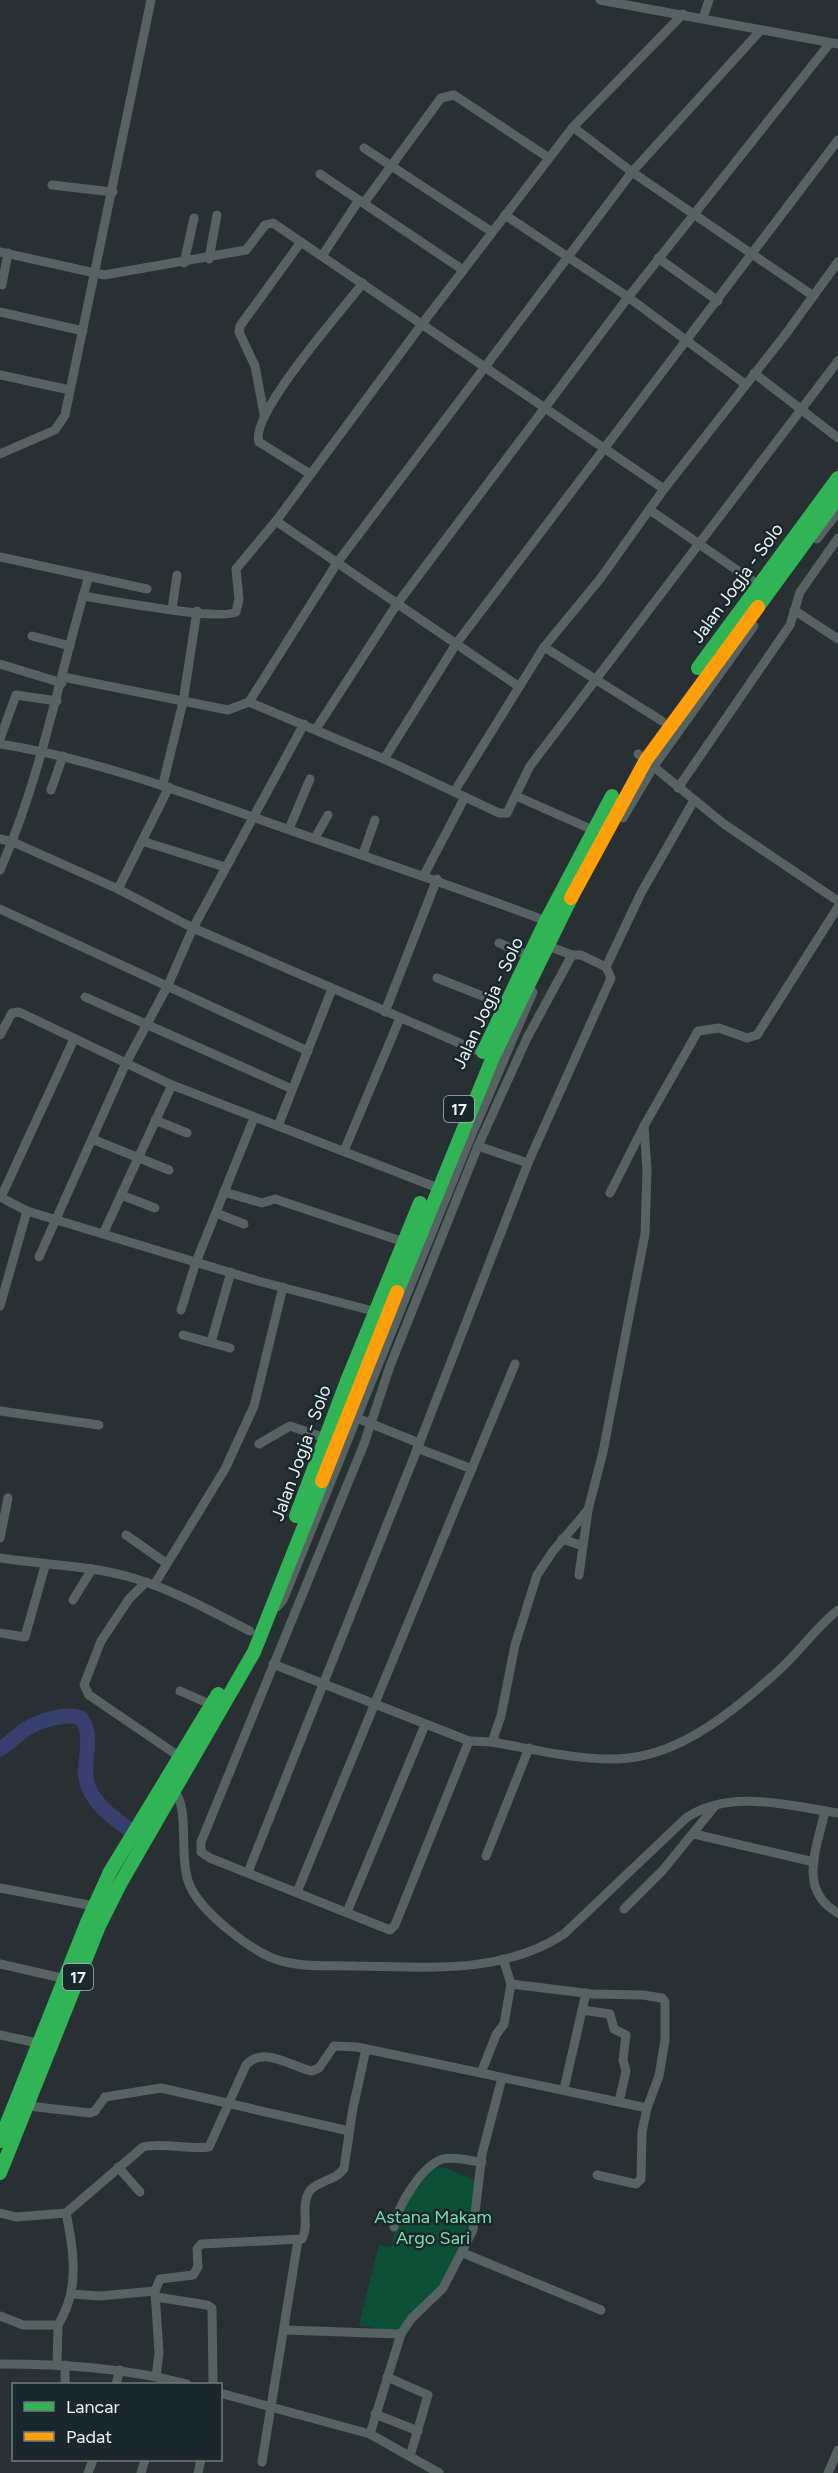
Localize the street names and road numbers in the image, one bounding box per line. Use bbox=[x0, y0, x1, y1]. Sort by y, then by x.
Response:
street label: Jalan Jogja - Solo bbox=[686, 519, 788, 647]
street label: Jalan Jogja - Solo bbox=[448, 934, 528, 1072]
road number: 17 bbox=[444, 1096, 474, 1122]
street label: Jalan Jogja - Solo bbox=[266, 1382, 336, 1524]
road number: 17 bbox=[63, 1964, 93, 1990]

